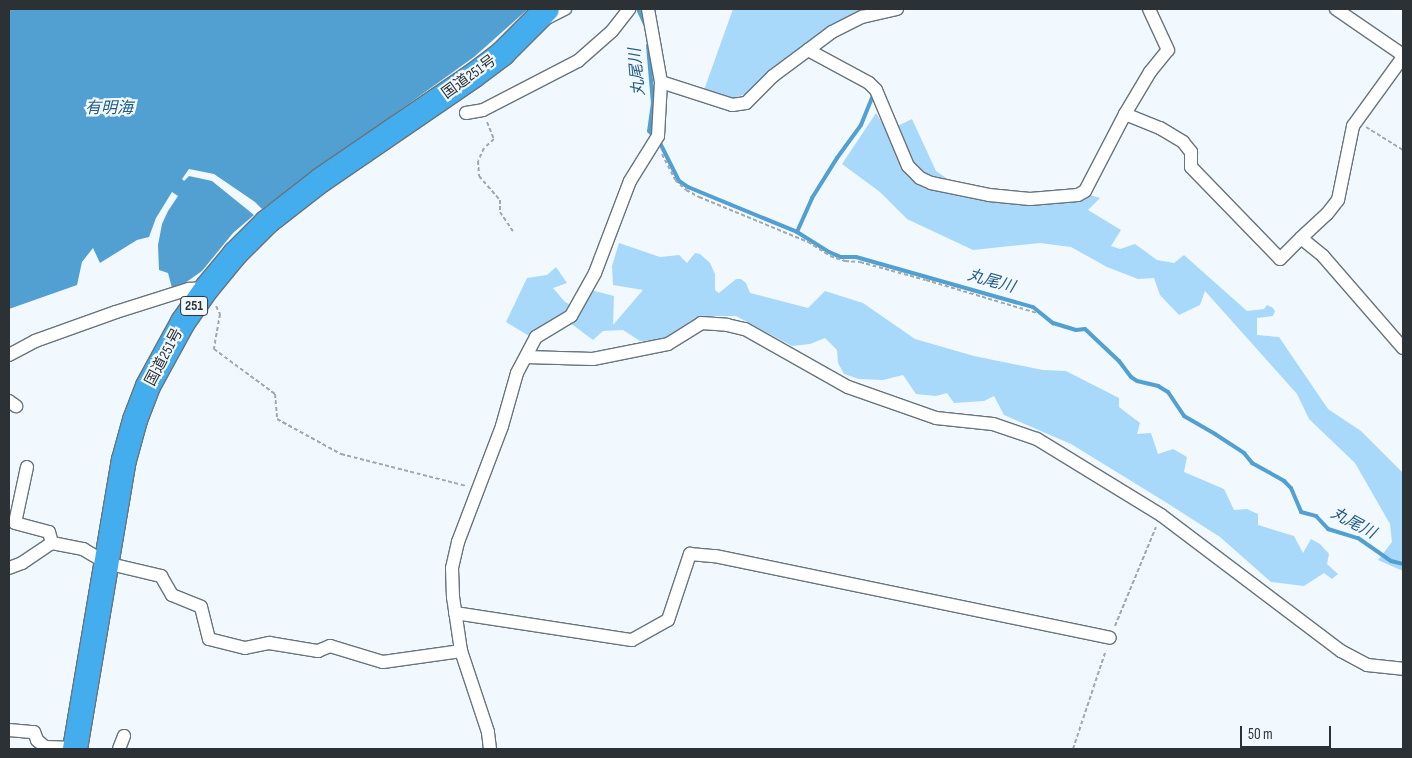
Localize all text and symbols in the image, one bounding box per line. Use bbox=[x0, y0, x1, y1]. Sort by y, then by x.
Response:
water label: 丸尾川 bbox=[626, 47, 650, 97]
street label: 国道251号 bbox=[438, 51, 500, 103]
water label: 有明海 bbox=[85, 99, 133, 119]
water label: 丸尾川 bbox=[965, 266, 1017, 298]
road number: 251 bbox=[179, 294, 209, 318]
street label: 国道251号 bbox=[141, 325, 187, 389]
water label: 丸尾川 bbox=[1327, 504, 1379, 544]
scale bar bbox=[1242, 716, 1333, 748]
text: 50 m bbox=[1248, 725, 1273, 744]

